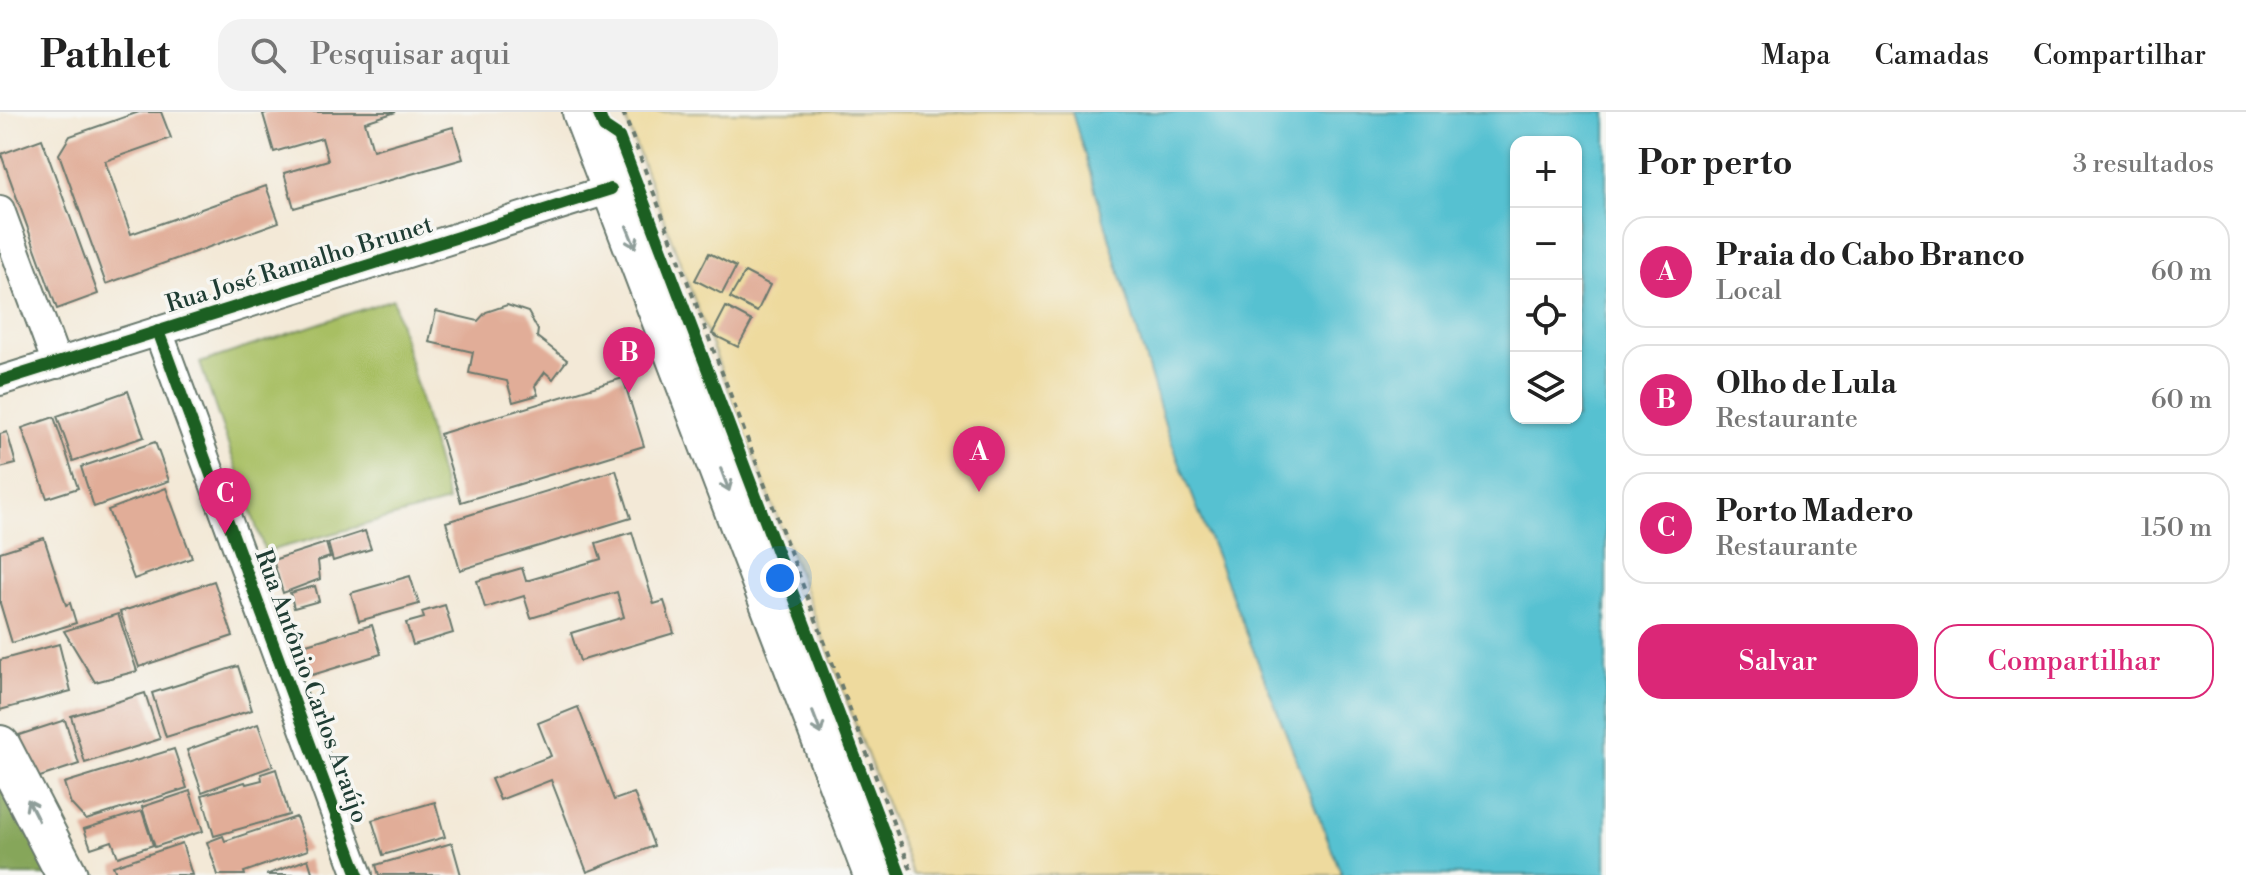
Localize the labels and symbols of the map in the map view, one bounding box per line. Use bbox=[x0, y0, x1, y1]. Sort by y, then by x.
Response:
street label: Rua José Ramalho Brunet bbox=[162, 210, 437, 320]
one-way arrow bbox=[624, 224, 639, 249]
pin: B bbox=[603, 327, 655, 393]
pin: A bbox=[953, 426, 1005, 492]
one-way arrow bbox=[719, 467, 733, 491]
pin: C bbox=[199, 468, 251, 534]
street label: Rua Antônio Carlos Araújo bbox=[248, 545, 375, 827]
your location bbox=[760, 558, 800, 598]
one-way arrow bbox=[811, 710, 825, 735]
one-way arrow bbox=[25, 799, 41, 823]

